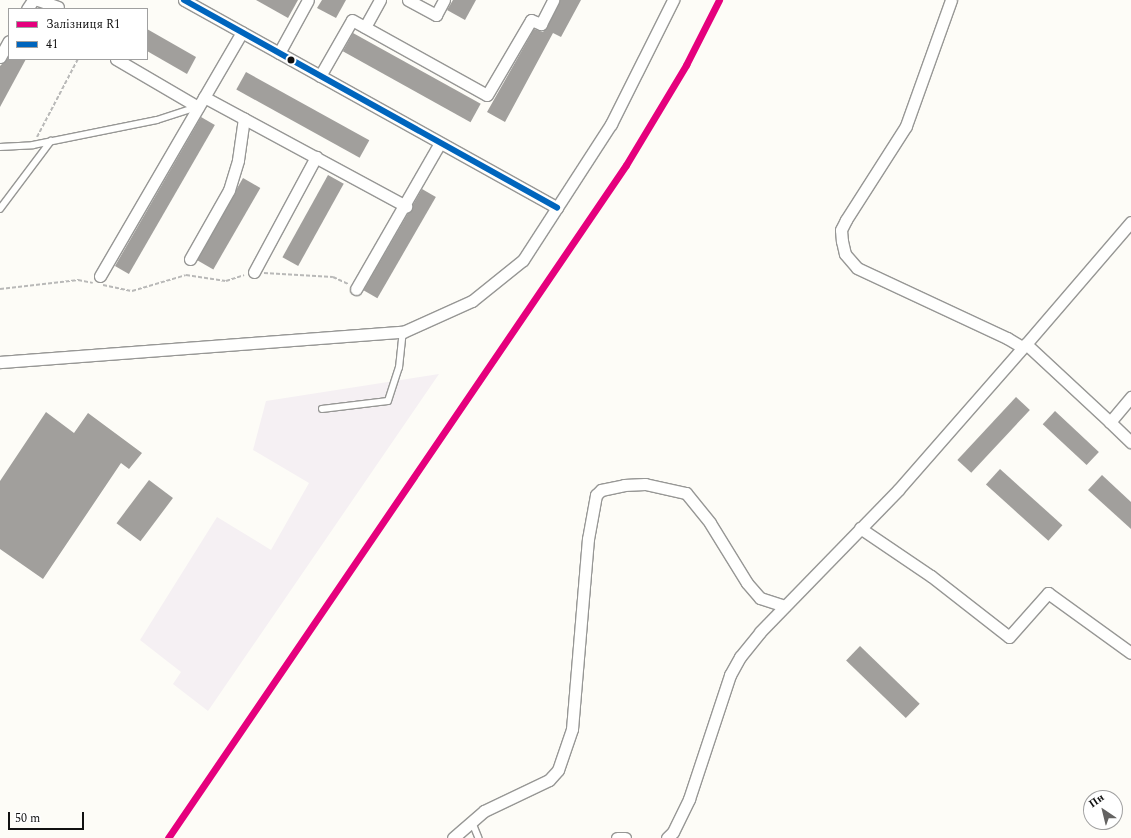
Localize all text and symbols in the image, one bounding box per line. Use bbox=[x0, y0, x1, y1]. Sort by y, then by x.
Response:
legend bbox=[8, 8, 148, 60]
text: Залізниця R1 bbox=[46, 15, 120, 34]
text: 41 bbox=[46, 35, 58, 54]
unlabelled marker bbox=[286, 55, 296, 65]
text: Пн bbox=[1085, 789, 1108, 812]
north arrow bbox=[1083, 790, 1123, 830]
scale bar bbox=[10, 804, 86, 830]
text: 50 m bbox=[15, 809, 40, 828]

